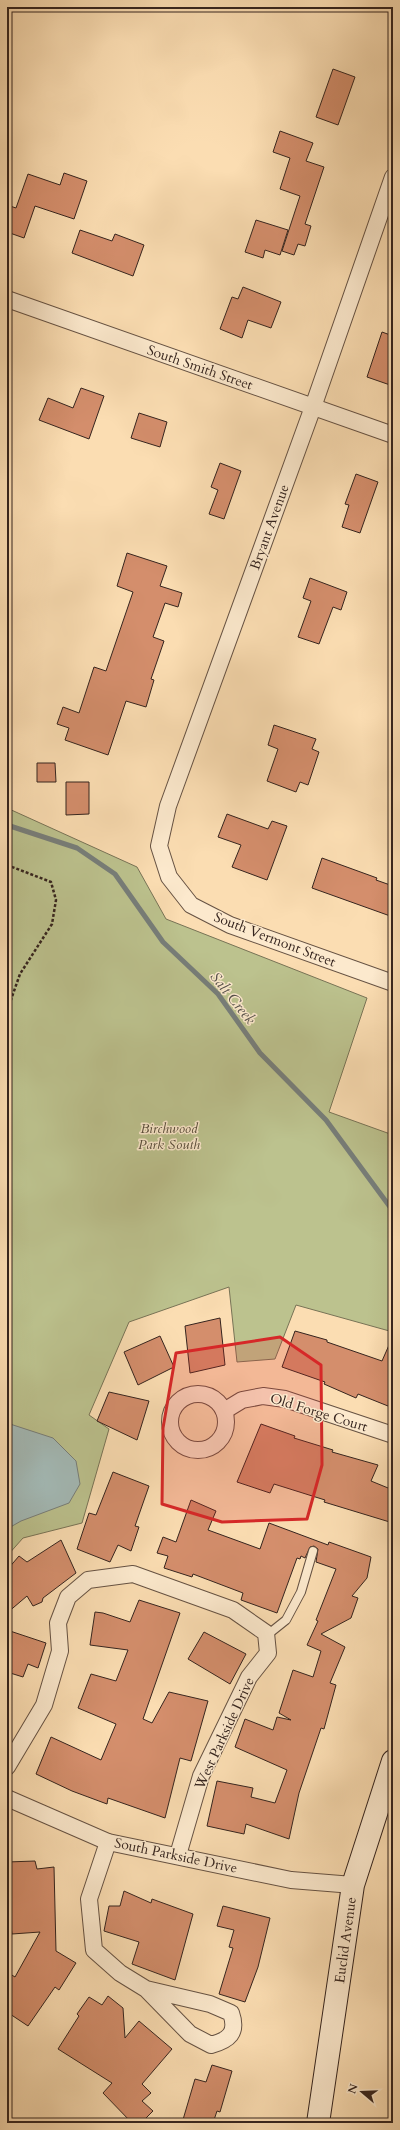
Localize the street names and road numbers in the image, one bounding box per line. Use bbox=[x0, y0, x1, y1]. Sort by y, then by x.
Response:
street label: South Smith Street bbox=[145, 341, 256, 395]
street label: Bryant Avenue bbox=[245, 482, 294, 573]
street label: South Vermont Street bbox=[211, 907, 339, 972]
street label: Old Forge Court bbox=[268, 1389, 370, 1436]
street label: West Parkside Drive bbox=[190, 1674, 259, 1793]
street label: South Parkside Drive bbox=[113, 1833, 239, 1878]
street label: Euclid Avenue bbox=[330, 1896, 361, 1984]

